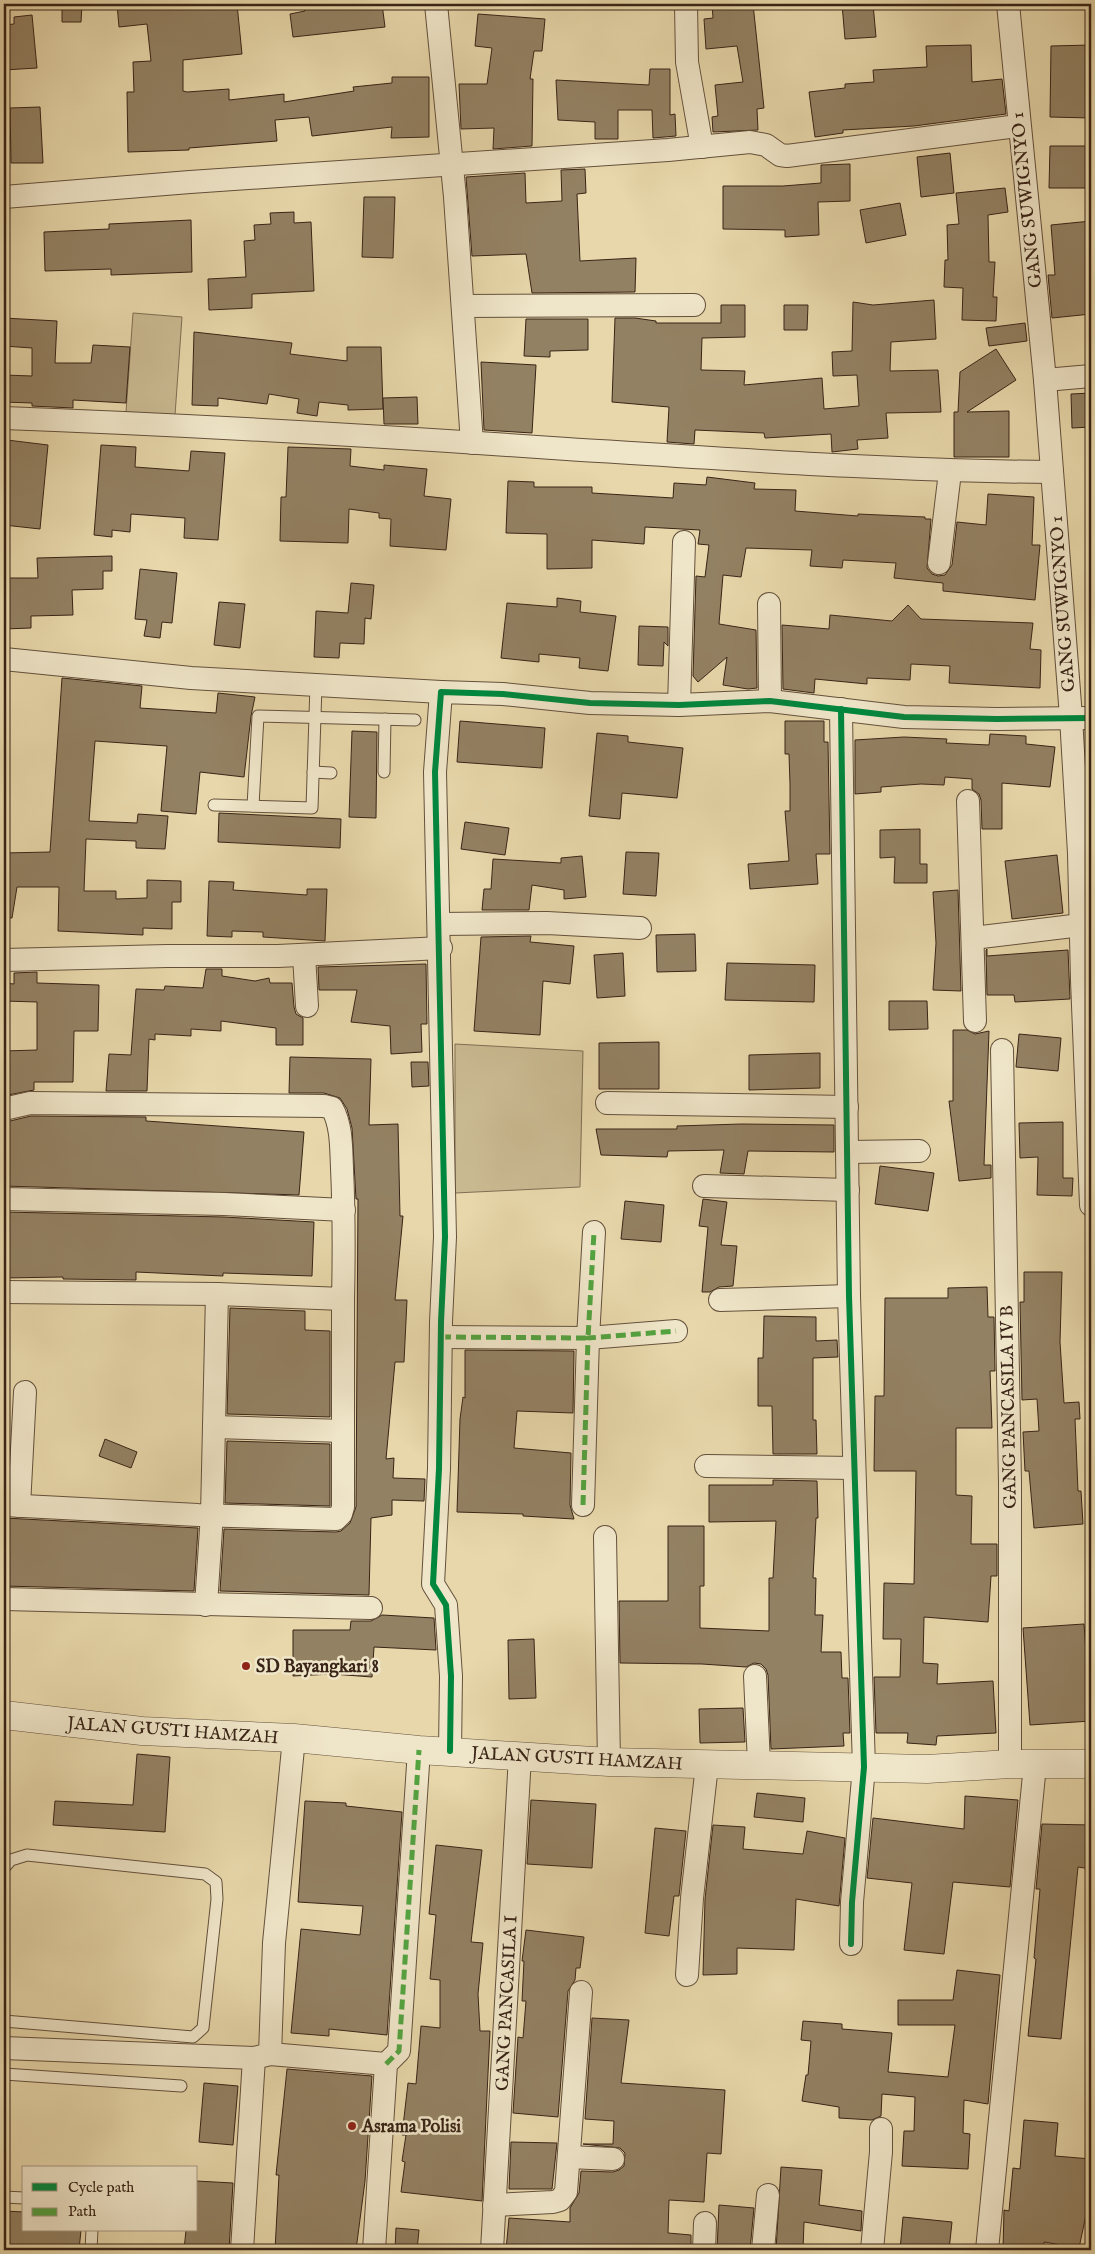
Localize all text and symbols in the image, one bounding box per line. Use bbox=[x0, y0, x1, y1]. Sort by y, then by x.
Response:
street label: GANG SUWIGNYO 1 bbox=[1007, 111, 1048, 289]
street label: GANG SUWIGNYO 1 bbox=[1046, 515, 1081, 693]
street label: GANG PANCASILA IV B bbox=[996, 1305, 1023, 1509]
place label: SD Bayangkari 8 bbox=[256, 1656, 379, 1679]
marker: SD Bayangkari 8 bbox=[240, 1660, 252, 1672]
street label: JALAN GUSTI HAMZAH bbox=[65, 1713, 279, 1750]
street label: JALAN GUSTI HAMZAH bbox=[469, 1742, 683, 1777]
street label: GANG PANCASILA I bbox=[491, 1914, 524, 2092]
place label: Asrama Polisi bbox=[361, 2116, 461, 2139]
marker: Asrama Polisi bbox=[346, 2120, 358, 2132]
legend bbox=[22, 2166, 198, 2232]
text: Cycle path bbox=[68, 2178, 134, 2197]
text: Path bbox=[68, 2202, 96, 2221]

